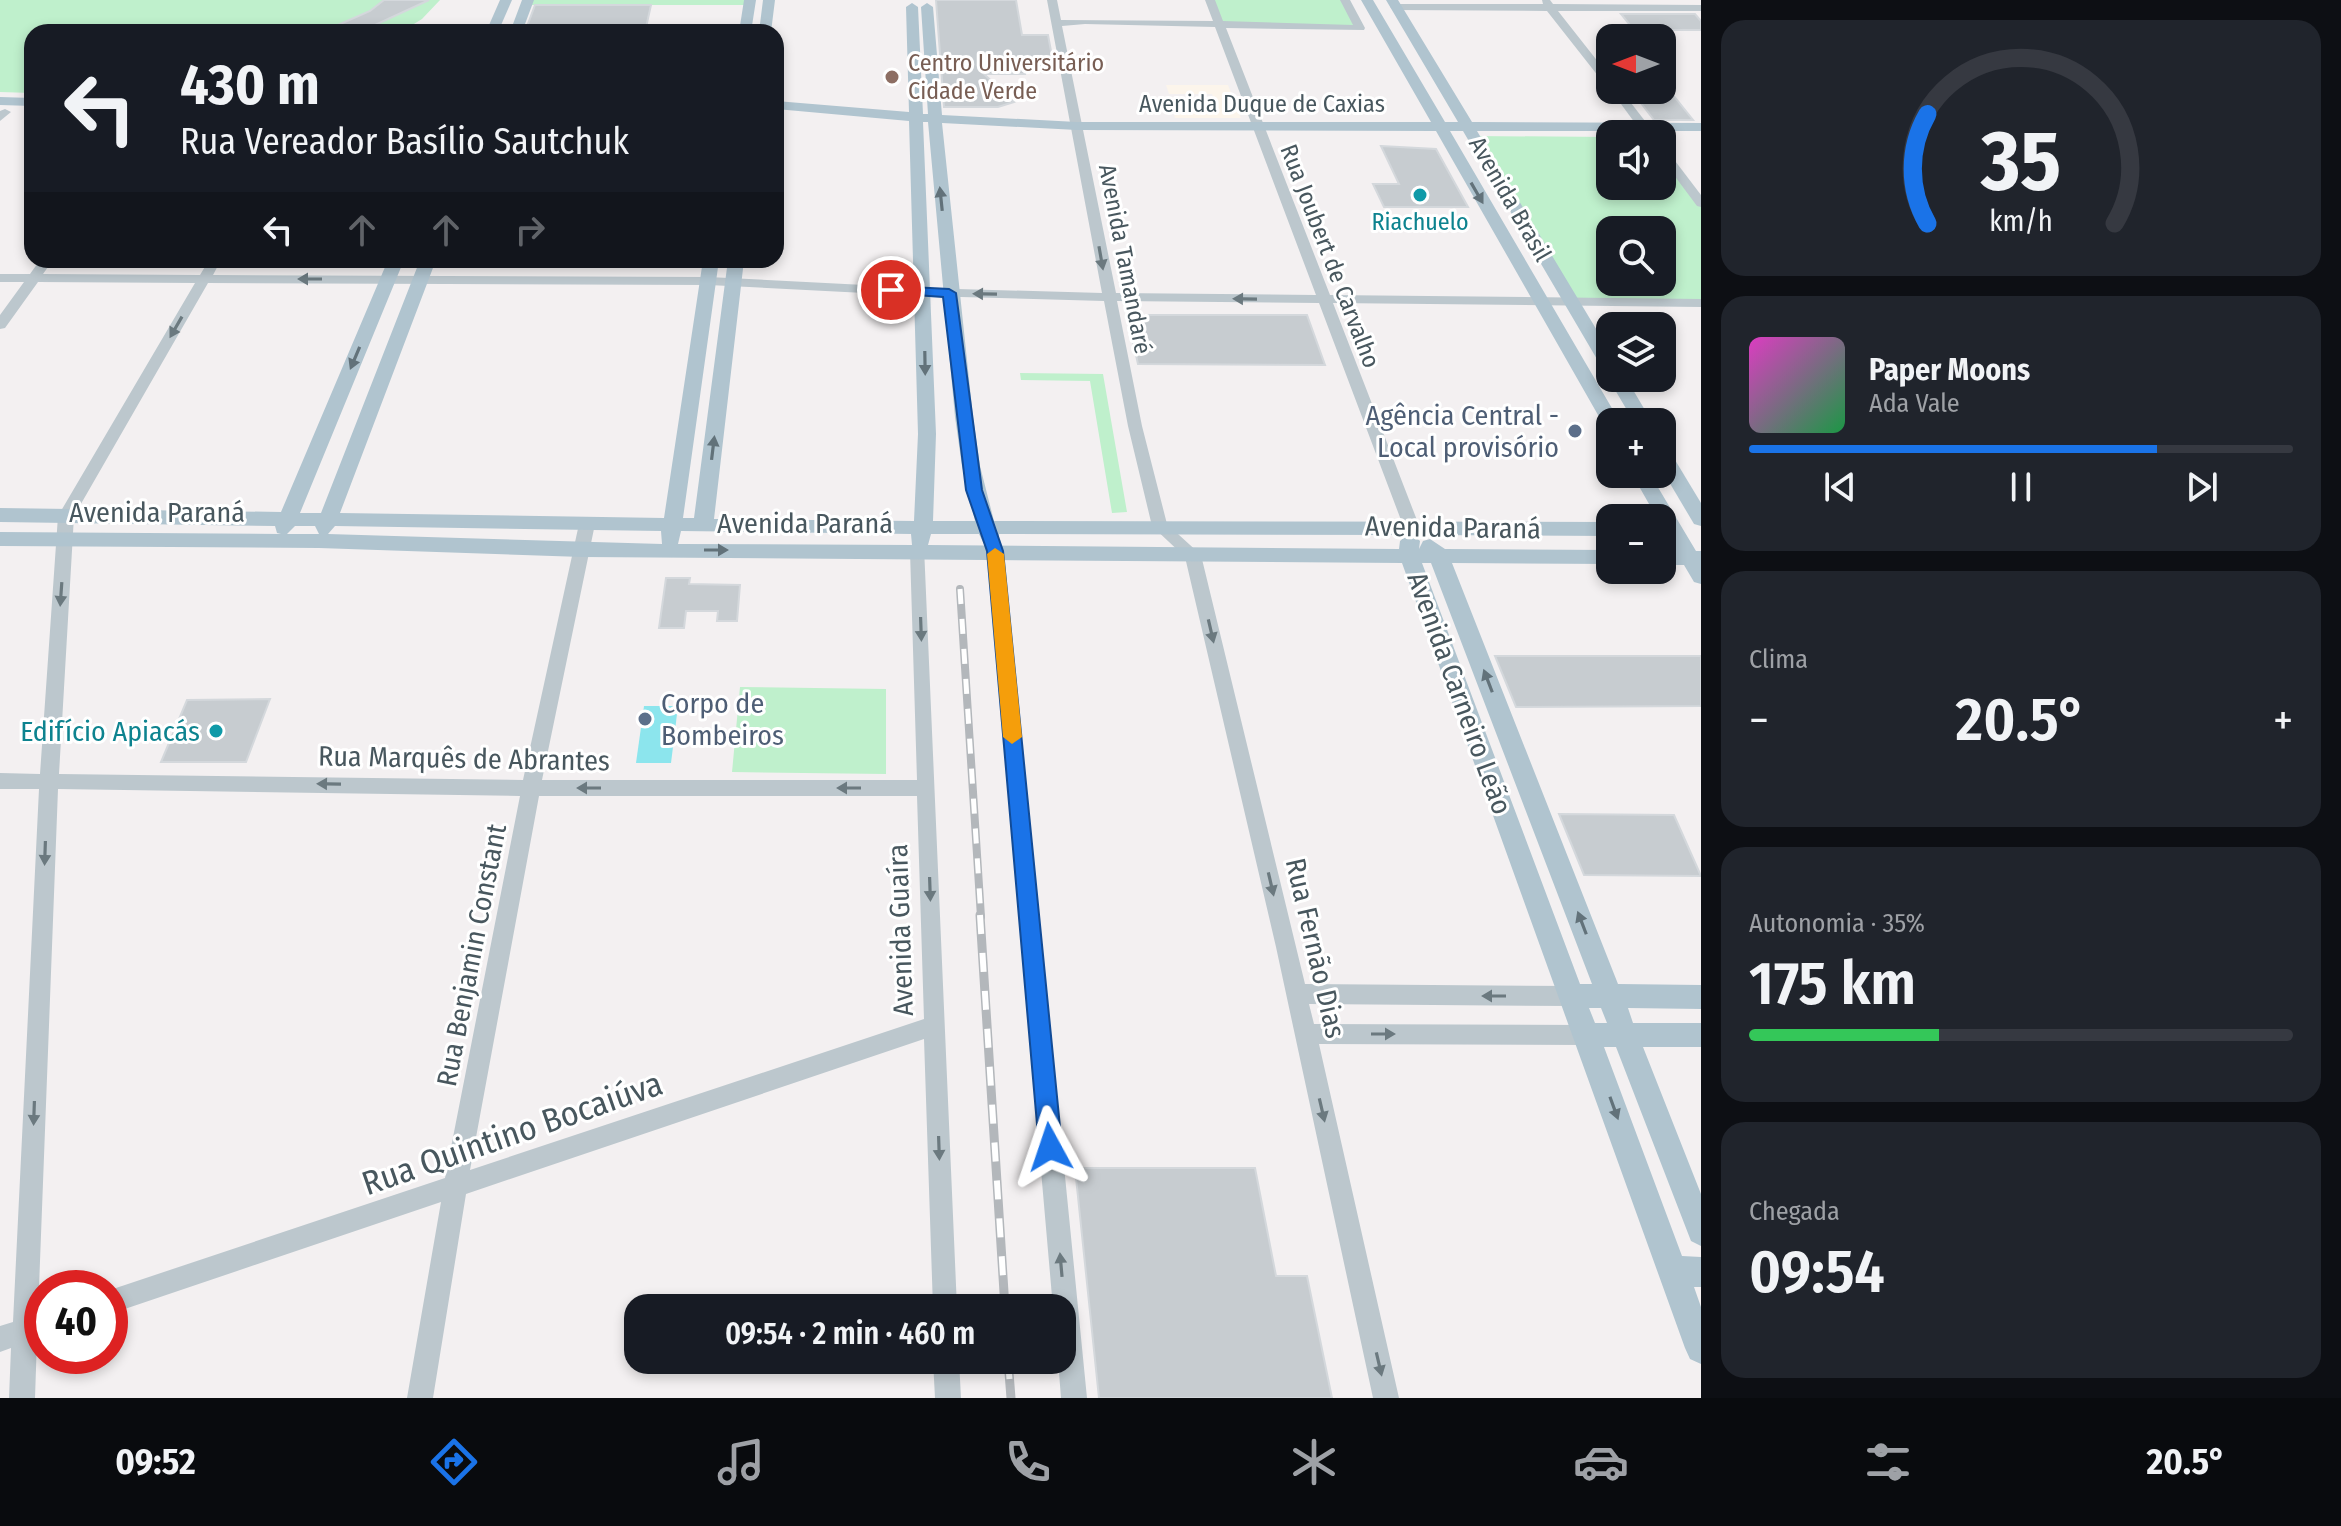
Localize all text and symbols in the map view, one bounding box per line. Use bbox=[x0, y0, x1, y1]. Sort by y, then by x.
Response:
north arrow bbox=[1596, 24, 1676, 104]
map controls bbox=[1596, 24, 1676, 584]
place label: Centro Universitário Cidade Verde bbox=[908, 49, 1104, 105]
text: 430 m bbox=[180, 52, 320, 119]
icon: left bbox=[48, 56, 152, 160]
marker: Centro Universitário Cidade Verde bbox=[883, 68, 901, 86]
street label: Avenida Duque de Caxias bbox=[1139, 90, 1385, 118]
text: 35 bbox=[1980, 111, 2061, 211]
text: Rua Vereador Basílio Sautchuk bbox=[180, 120, 629, 164]
button: sound bbox=[1596, 120, 1676, 200]
street label: Avenida Brasil bbox=[1463, 132, 1557, 266]
street label: Rua Joubert de Carvalho bbox=[1274, 140, 1386, 372]
street label: Avenida Tamandaré bbox=[1093, 162, 1157, 356]
one-way arrow bbox=[1470, 181, 1484, 204]
one-way arrow bbox=[935, 186, 948, 211]
marker: Riachuelo bbox=[1411, 186, 1429, 204]
text: km/h bbox=[1989, 204, 2053, 239]
icon: left bbox=[256, 208, 300, 252]
icon: ahead bbox=[340, 208, 384, 252]
icon: ahead bbox=[424, 208, 468, 252]
icon: right bbox=[508, 208, 552, 252]
place label: Riachuelo bbox=[1371, 208, 1469, 236]
button: search bbox=[1596, 216, 1676, 296]
one-way arrow bbox=[1095, 246, 1108, 271]
pin bbox=[857, 256, 925, 324]
icon: arrive bbox=[869, 268, 913, 312]
one-way arrow bbox=[297, 273, 322, 286]
one-way arrow bbox=[972, 288, 997, 300]
one-way arrow bbox=[1232, 293, 1257, 306]
button: layers bbox=[1596, 312, 1676, 392]
one-way arrow bbox=[169, 316, 183, 339]
one-way arrow bbox=[349, 346, 362, 370]
one-way arrow bbox=[919, 351, 931, 376]
text: Paper Moons bbox=[1869, 352, 2030, 388]
text: Ada Vale bbox=[1869, 388, 1960, 419]
place label: Agência Central - Local provisório bbox=[1366, 399, 1559, 464]
button: + bbox=[1596, 408, 1676, 488]
marker: Agência Central - Local provisório bbox=[1566, 422, 1584, 440]
one-way arrow bbox=[707, 435, 720, 460]
icon: previous bbox=[1818, 465, 1862, 509]
icon: pause bbox=[1999, 465, 2043, 509]
icon: next bbox=[2180, 465, 2224, 509]
street label: Avenida Paraná bbox=[69, 496, 245, 529]
button: − bbox=[1596, 504, 1676, 584]
street label: Avenida Paraná bbox=[717, 507, 893, 540]
street label: Avenida Paraná bbox=[1365, 509, 1541, 546]
one-way arrow bbox=[704, 544, 729, 557]
street label: Avenida Carneiro Leão bbox=[1400, 568, 1519, 819]
one-way arrow bbox=[54, 582, 67, 607]
one-way arrow bbox=[914, 617, 927, 642]
one-way arrow bbox=[1205, 618, 1218, 643]
text: Clima bbox=[1749, 644, 1808, 675]
one-way arrow bbox=[1481, 669, 1494, 693]
text: 20.5° bbox=[1956, 684, 2086, 756]
place label: Corpo de Bombeiros bbox=[661, 687, 784, 752]
text: − bbox=[1749, 694, 1769, 747]
text: + bbox=[2273, 694, 2293, 747]
marker: Corpo de Bombeiros bbox=[636, 710, 654, 728]
place label: Edifício Apiacás bbox=[20, 715, 200, 748]
marker: Edifício Apiacás bbox=[207, 722, 225, 740]
street label: Rua Marquês de Abrantes bbox=[318, 739, 610, 778]
one-way arrow bbox=[316, 778, 341, 791]
one-way arrow bbox=[576, 782, 601, 794]
one-way arrow bbox=[836, 782, 861, 794]
street label: Rua Benjamin Constant bbox=[430, 820, 513, 1089]
one-way arrow bbox=[39, 841, 52, 866]
street label: Avenida Guaíra bbox=[881, 843, 920, 1017]
street label: Rua Fernão Dias bbox=[1279, 855, 1352, 1041]
one-way arrow bbox=[1265, 871, 1278, 896]
one-way arrow bbox=[924, 877, 937, 902]
text: Autonomia · 35% bbox=[1749, 908, 1925, 939]
one-way arrow bbox=[1575, 911, 1588, 935]
text: 175 km bbox=[1749, 948, 1916, 1020]
one-way arrow bbox=[1481, 990, 1506, 1002]
one-way arrow bbox=[1371, 1028, 1396, 1040]
street label: Rua Quintino Bocaiúva bbox=[357, 1063, 668, 1204]
one-way arrow bbox=[1608, 1097, 1620, 1121]
one-way arrow bbox=[1316, 1098, 1329, 1123]
one-way arrow bbox=[28, 1101, 41, 1126]
position arrow bbox=[1008, 1105, 1092, 1189]
one-way arrow bbox=[933, 1136, 945, 1161]
text: Chegada bbox=[1749, 1196, 1840, 1227]
text: 09:54 bbox=[1749, 1236, 1885, 1308]
one-way arrow bbox=[1055, 1252, 1068, 1277]
speed limit sign: 40 bbox=[24, 1270, 128, 1374]
text: 09:54 · 2 min · 460 m bbox=[725, 1316, 975, 1352]
one-way arrow bbox=[1373, 1351, 1386, 1376]
icon: directions bbox=[426, 1434, 482, 1490]
icon: music bbox=[713, 1434, 769, 1490]
icon: phone bbox=[1000, 1434, 1056, 1490]
icon: climate bbox=[1286, 1434, 1342, 1490]
icon: car bbox=[1573, 1434, 1629, 1490]
icon: filters bbox=[1860, 1434, 1916, 1490]
text: 09:52 bbox=[115, 1440, 196, 1484]
text: 20.5° bbox=[2146, 1440, 2226, 1484]

